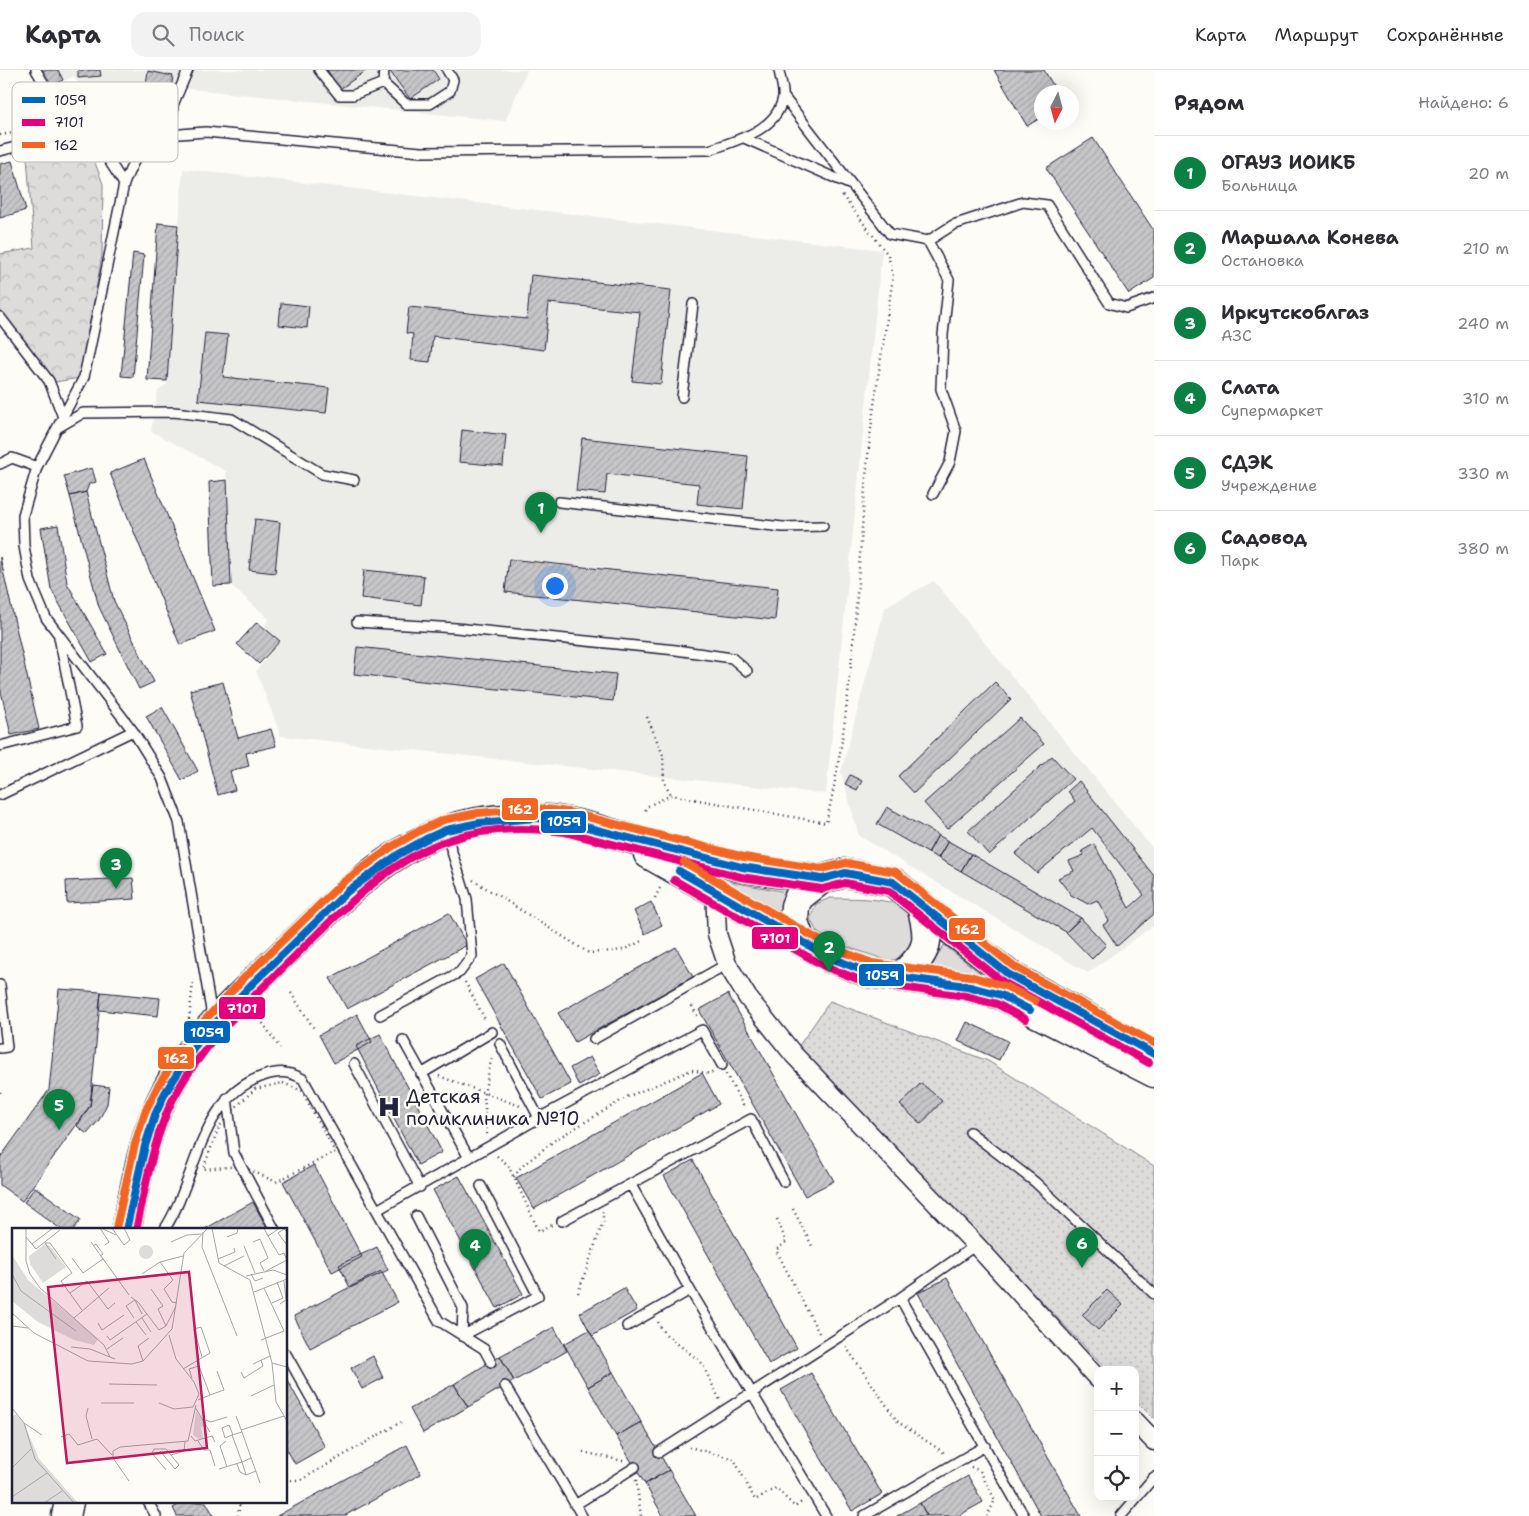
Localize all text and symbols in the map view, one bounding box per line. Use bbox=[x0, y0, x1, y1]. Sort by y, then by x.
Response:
search box bbox=[131, 12, 481, 57]
text: Карта bbox=[25, 19, 101, 51]
icon: search bbox=[149, 21, 177, 49]
text: Поиск bbox=[189, 22, 244, 47]
text: Карта bbox=[1195, 23, 1246, 47]
text: Маршрут bbox=[1274, 23, 1358, 47]
text: Сохранённые bbox=[1386, 23, 1504, 47]
legend bbox=[12, 82, 178, 162]
north arrow bbox=[1034, 85, 1079, 130]
text: Рядом bbox=[1174, 89, 1244, 117]
text: 1059 bbox=[54, 91, 87, 109]
text: Найдено: 6 bbox=[1418, 92, 1509, 113]
text: 7101 bbox=[54, 113, 84, 131]
text: 162 bbox=[54, 136, 78, 154]
text: ОГАУЗ ИОИКБ bbox=[1221, 150, 1356, 175]
text: 1 bbox=[1186, 163, 1194, 184]
text: 20 m bbox=[1468, 163, 1509, 184]
text: Больница bbox=[1221, 175, 1297, 196]
text: Маршала Конева bbox=[1221, 225, 1399, 250]
text: 2 bbox=[1184, 238, 1196, 259]
text: 210 m bbox=[1462, 238, 1509, 259]
text: Остановка bbox=[1221, 250, 1304, 271]
text: Иркутскоблгаз bbox=[1221, 300, 1369, 325]
text: 3 bbox=[1184, 313, 1196, 334]
text: 240 m bbox=[1457, 313, 1509, 334]
text: АЗС bbox=[1221, 325, 1252, 346]
text: Слата bbox=[1221, 375, 1279, 400]
text: 4 bbox=[1184, 388, 1196, 409]
text: 310 m bbox=[1462, 388, 1509, 409]
text: Супермаркет bbox=[1221, 400, 1323, 421]
text: СДЭК bbox=[1221, 450, 1273, 475]
text: 5 bbox=[1185, 463, 1195, 484]
text: 330 m bbox=[1457, 463, 1509, 484]
text: Учреждение bbox=[1221, 475, 1317, 496]
pin: 1 bbox=[525, 492, 557, 533]
text: Садовод bbox=[1221, 525, 1307, 550]
text: 6 bbox=[1184, 538, 1196, 559]
text: 380 m bbox=[1457, 538, 1509, 559]
text: Парк bbox=[1221, 550, 1259, 571]
your location bbox=[542, 573, 568, 599]
line badge: 162 bbox=[501, 797, 539, 821]
text: 162 bbox=[507, 800, 533, 818]
line badge: 1059 bbox=[540, 810, 587, 834]
text: 1059 bbox=[547, 812, 581, 830]
pin: 3 bbox=[100, 848, 132, 889]
line badge: 162 bbox=[948, 917, 986, 941]
text: 162 bbox=[954, 920, 980, 938]
line badge: 7101 bbox=[751, 926, 799, 950]
text: 7101 bbox=[760, 929, 791, 947]
pin: 2 bbox=[813, 931, 845, 972]
line badge: 1059 bbox=[858, 963, 905, 987]
text: 1059 bbox=[865, 966, 899, 984]
line badge: 7101 bbox=[218, 996, 266, 1020]
text: 7101 bbox=[227, 999, 258, 1017]
line badge: 1059 bbox=[183, 1020, 231, 1044]
text: 1059 bbox=[190, 1023, 224, 1041]
line badge: 162 bbox=[157, 1046, 195, 1070]
text: 162 bbox=[163, 1049, 189, 1067]
place label: Детская поликлиника №10 bbox=[406, 1084, 579, 1131]
pin: 5 bbox=[43, 1089, 75, 1130]
hospital icon: Детская поликлиника №10 bbox=[376, 1094, 402, 1120]
pin: 6 bbox=[1066, 1227, 1098, 1268]
inset map bbox=[12, 1228, 288, 1504]
pin: 4 bbox=[459, 1229, 491, 1270]
map controls bbox=[1094, 1366, 1139, 1501]
button: + bbox=[1094, 1366, 1139, 1411]
button: − bbox=[1094, 1411, 1139, 1456]
button: locate bbox=[1094, 1456, 1139, 1501]

